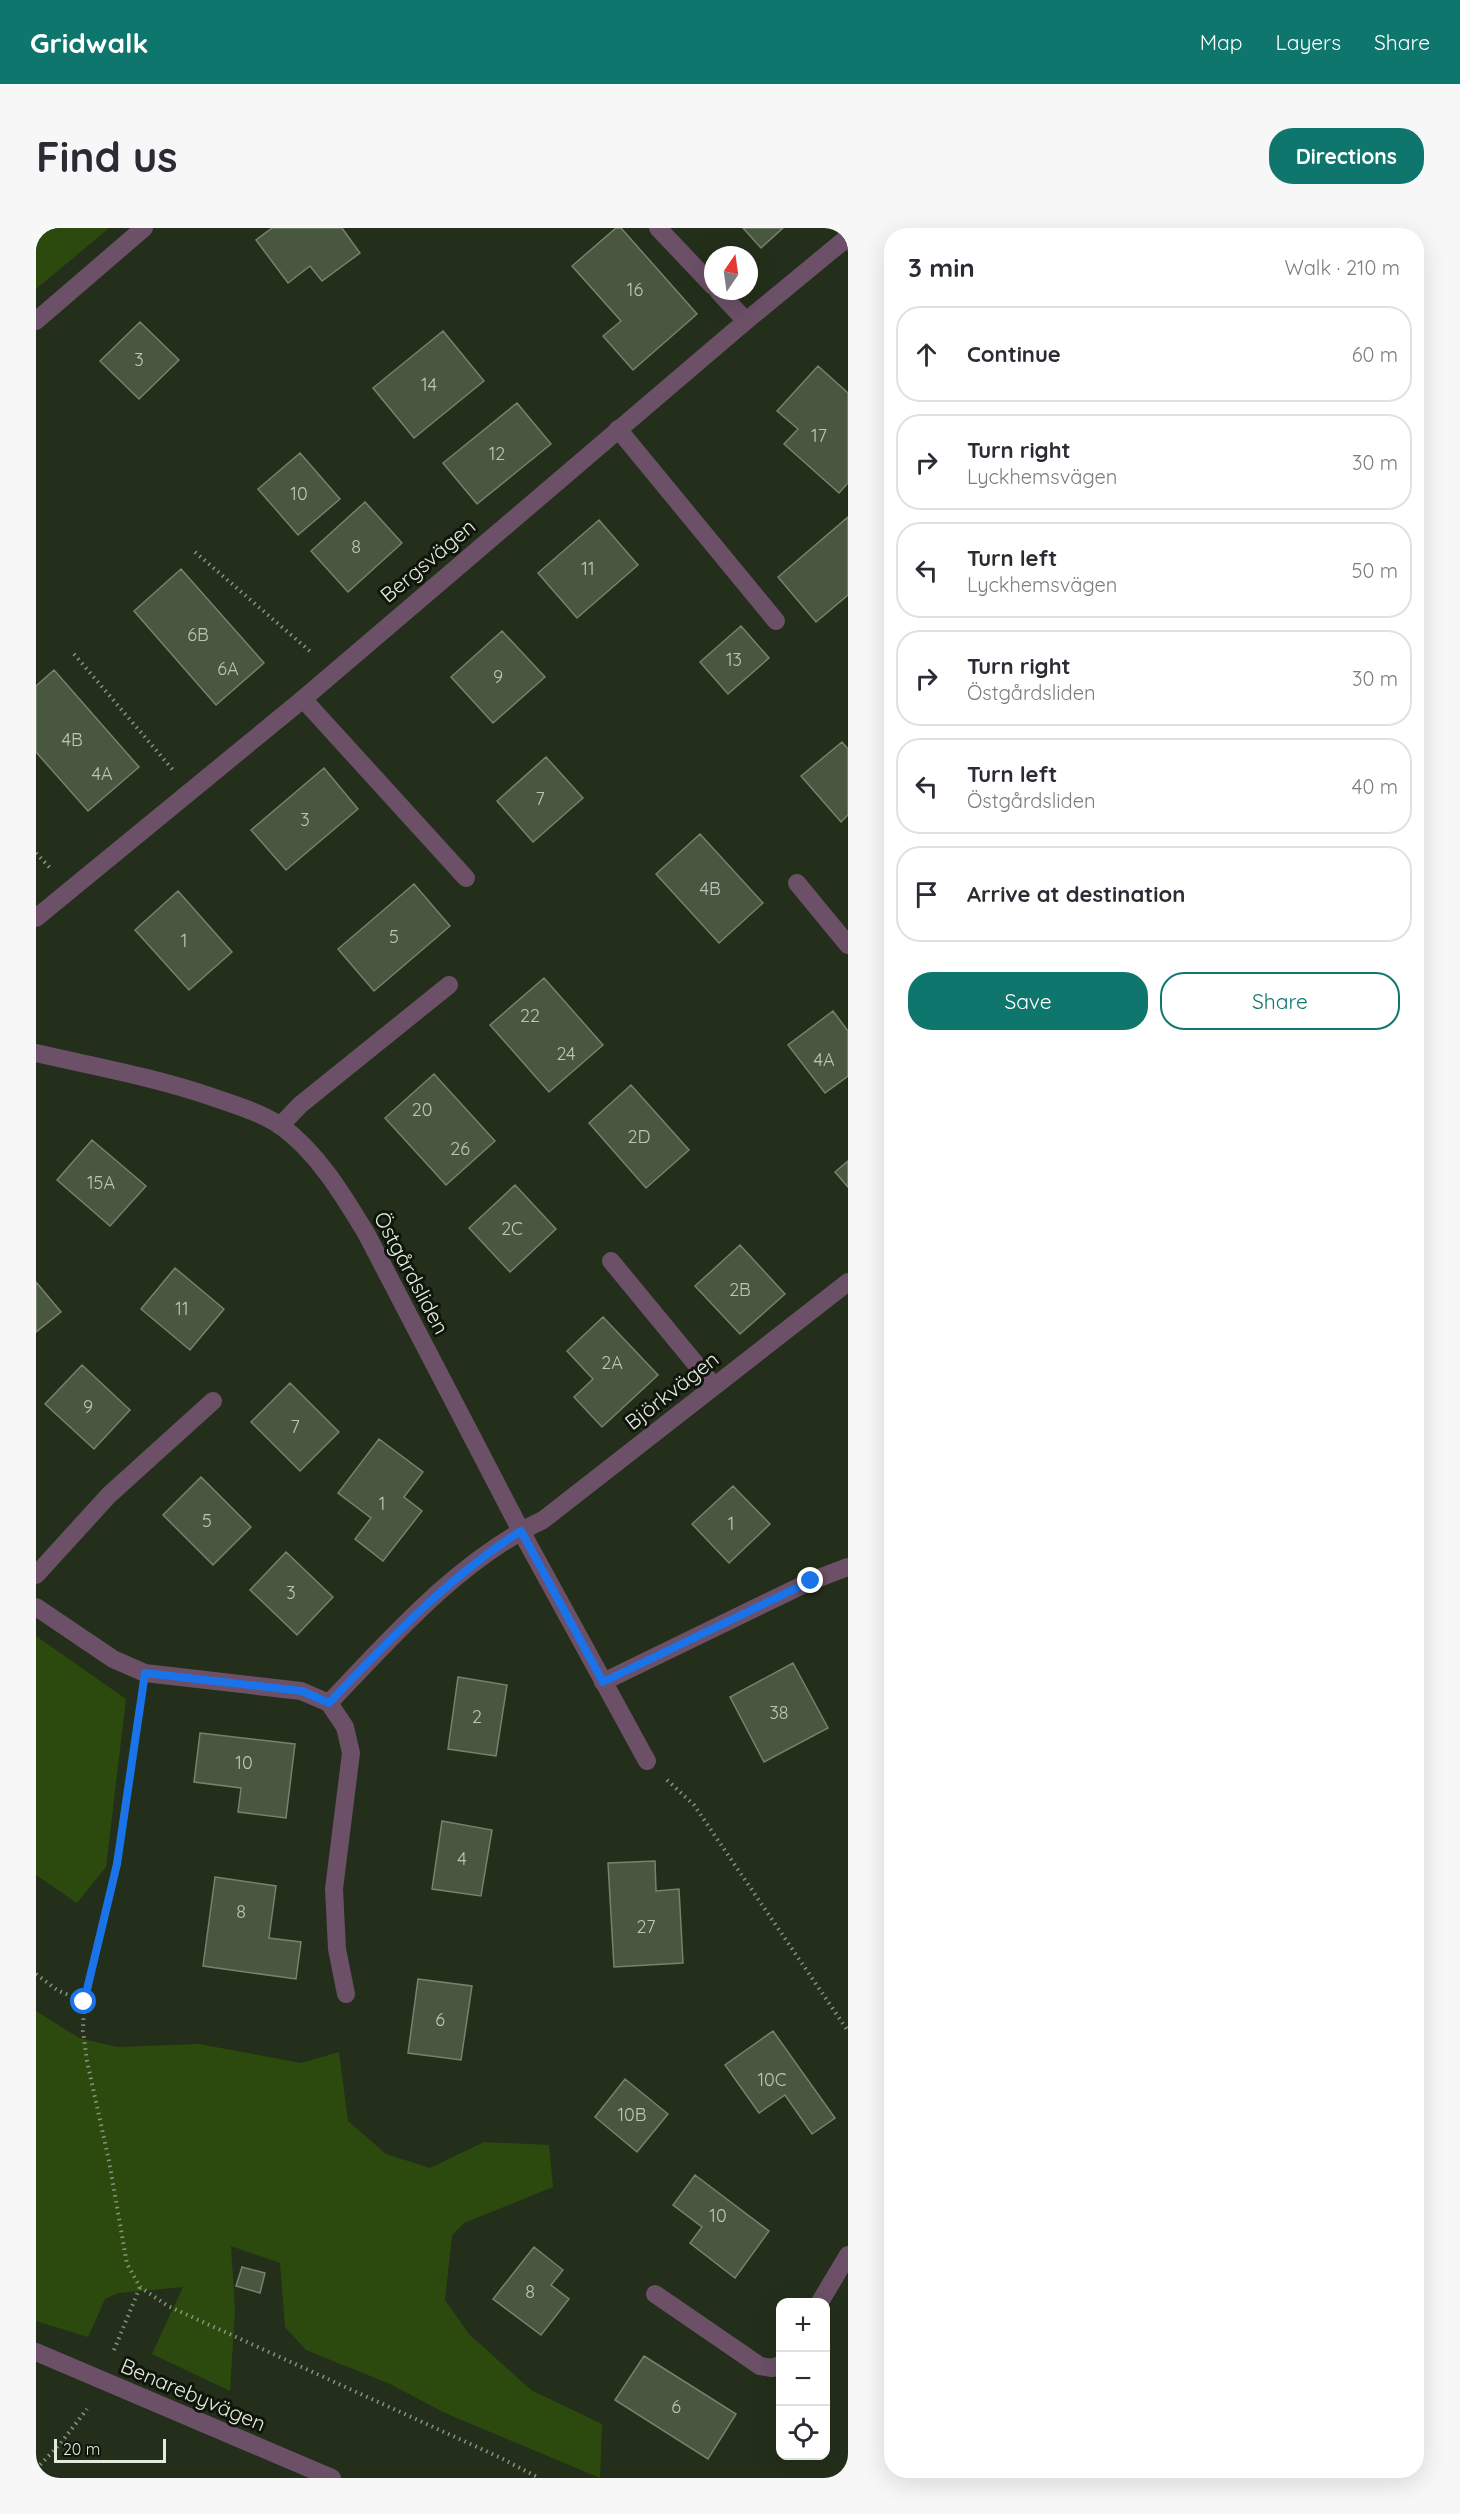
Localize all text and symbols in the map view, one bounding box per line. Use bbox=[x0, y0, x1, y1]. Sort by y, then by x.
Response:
text: Gridwalk bbox=[30, 25, 149, 60]
text: Map bbox=[1200, 29, 1243, 55]
text: Layers bbox=[1276, 29, 1341, 55]
text: Share bbox=[1374, 29, 1430, 55]
button: Directions bbox=[1269, 128, 1424, 184]
text: Find us bbox=[36, 130, 178, 183]
north arrow bbox=[704, 246, 758, 300]
text: 3 min bbox=[908, 251, 975, 284]
text: Walk · 210 m bbox=[1285, 255, 1400, 280]
house number: 16 bbox=[627, 278, 643, 301]
icon: ahead bbox=[910, 338, 943, 371]
text: Continue bbox=[967, 340, 1061, 368]
text: 60 m bbox=[1352, 342, 1398, 367]
house number: 3 bbox=[134, 348, 144, 371]
house number: 14 bbox=[421, 373, 437, 396]
house number: 17 bbox=[811, 424, 827, 447]
text: Turn right bbox=[967, 436, 1071, 464]
house number: 12 bbox=[489, 442, 505, 465]
icon: right bbox=[910, 446, 943, 479]
text: 30 m bbox=[1352, 450, 1398, 475]
text: Lyckhemsvägen bbox=[967, 464, 1117, 489]
house number: 10 bbox=[290, 482, 308, 505]
street label: Bergsvägen bbox=[374, 513, 480, 608]
house number: 8 bbox=[351, 535, 361, 558]
text: Turn left bbox=[967, 544, 1057, 572]
icon: left bbox=[910, 554, 943, 587]
house number: 11 bbox=[581, 557, 595, 580]
text: 50 m bbox=[1352, 558, 1398, 583]
text: Lyckhemsvägen bbox=[967, 572, 1117, 597]
house number: 6B bbox=[187, 623, 209, 646]
house number: 13 bbox=[726, 648, 742, 671]
text: Turn right bbox=[967, 652, 1071, 680]
house number: 6A bbox=[217, 657, 239, 680]
icon: right bbox=[910, 662, 943, 695]
house number: 9 bbox=[493, 665, 503, 688]
text: 30 m bbox=[1352, 666, 1398, 691]
text: Östgårdsliden bbox=[967, 680, 1096, 705]
house number: 4B bbox=[61, 728, 83, 751]
text: Turn left bbox=[967, 760, 1057, 788]
house number: 4A bbox=[91, 762, 113, 785]
icon: left bbox=[910, 770, 943, 803]
text: 40 m bbox=[1352, 774, 1398, 799]
house number: 7 bbox=[535, 787, 545, 810]
text: Östgårdsliden bbox=[967, 788, 1096, 813]
house number: 3 bbox=[300, 808, 310, 831]
house number: 4B bbox=[699, 877, 721, 900]
icon: arrive bbox=[910, 878, 943, 911]
text: Arrive at destination bbox=[967, 880, 1185, 908]
house number: 5 bbox=[389, 925, 399, 948]
house number: 1 bbox=[181, 929, 187, 952]
button: Save bbox=[908, 972, 1148, 1030]
button: Share bbox=[1160, 972, 1400, 1030]
house number: 22 bbox=[520, 1004, 540, 1027]
house number: 24 bbox=[556, 1042, 576, 1065]
house number: 4A bbox=[813, 1048, 835, 1071]
house number: 20 bbox=[412, 1098, 432, 1121]
house number: 2D bbox=[628, 1125, 651, 1148]
house number: 26 bbox=[450, 1137, 470, 1160]
house number: 15A bbox=[87, 1171, 115, 1194]
street label: Östgårdsliden bbox=[369, 1207, 455, 1338]
house number: 2C bbox=[501, 1217, 523, 1240]
house number: 2B bbox=[729, 1278, 751, 1301]
house number: 11 bbox=[175, 1297, 189, 1320]
street label: Björkvägen bbox=[619, 1346, 723, 1435]
house number: 2A bbox=[601, 1351, 623, 1374]
house number: 9 bbox=[83, 1395, 93, 1418]
house number: 7 bbox=[290, 1415, 300, 1438]
house number: 1 bbox=[379, 1492, 385, 1515]
house number: 5 bbox=[202, 1509, 212, 1532]
house number: 1 bbox=[728, 1512, 734, 1535]
route end bbox=[797, 1567, 823, 1593]
house number: 3 bbox=[286, 1581, 296, 1604]
house number: 38 bbox=[769, 1701, 789, 1724]
house number: 2 bbox=[472, 1705, 482, 1728]
house number: 10 bbox=[235, 1751, 253, 1774]
house number: 4 bbox=[457, 1847, 467, 1870]
house number: 8 bbox=[236, 1900, 246, 1923]
house number: 27 bbox=[637, 1915, 655, 1938]
route start bbox=[70, 1988, 96, 2014]
house number: 6 bbox=[435, 2008, 445, 2031]
house number: 10C bbox=[757, 2068, 787, 2091]
house number: 10B bbox=[617, 2103, 647, 2126]
house number: 10 bbox=[709, 2204, 727, 2227]
house number: 8 bbox=[525, 2280, 535, 2303]
map controls bbox=[776, 2298, 830, 2460]
button: + bbox=[776, 2298, 830, 2352]
street label: Benarebyvägen bbox=[117, 2352, 270, 2436]
button: − bbox=[776, 2352, 830, 2406]
house number: 6 bbox=[671, 2395, 681, 2418]
button: locate bbox=[776, 2406, 830, 2460]
scale bar bbox=[54, 2436, 166, 2464]
text: 20 m bbox=[63, 2439, 100, 2459]

